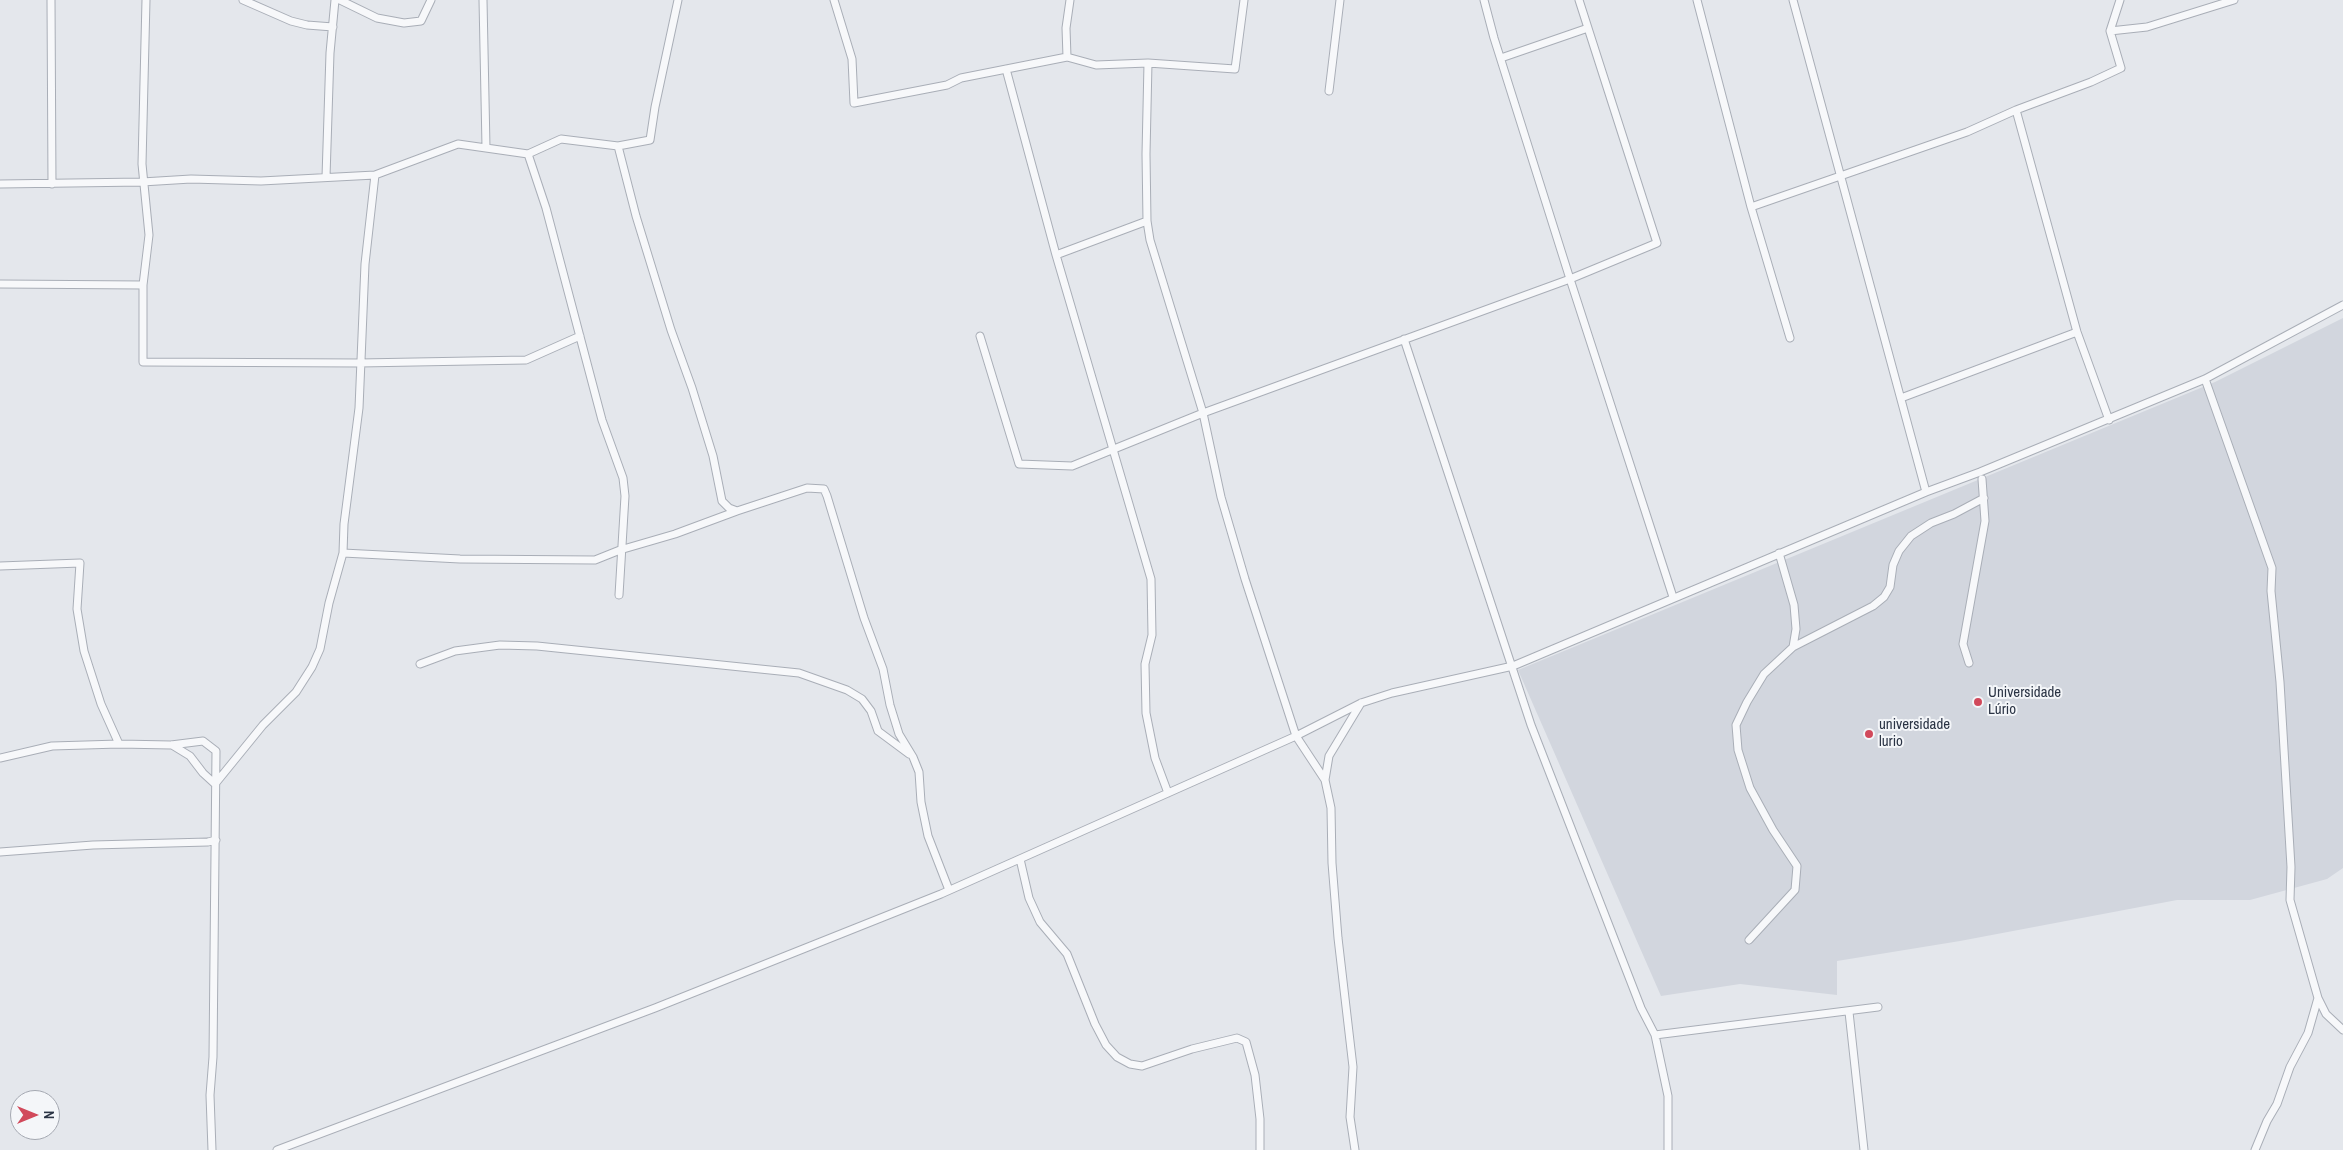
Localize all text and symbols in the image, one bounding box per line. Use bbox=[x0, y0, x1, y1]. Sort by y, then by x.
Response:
place label: Universidade Lúrio bbox=[1988, 684, 2061, 719]
marker: Universidade Lúrio bbox=[1972, 696, 1984, 708]
place label: universidade lurio bbox=[1879, 716, 1950, 751]
marker: universidade lurio bbox=[1863, 728, 1875, 740]
north arrow bbox=[10, 1090, 60, 1140]
text: N bbox=[40, 1111, 58, 1119]

